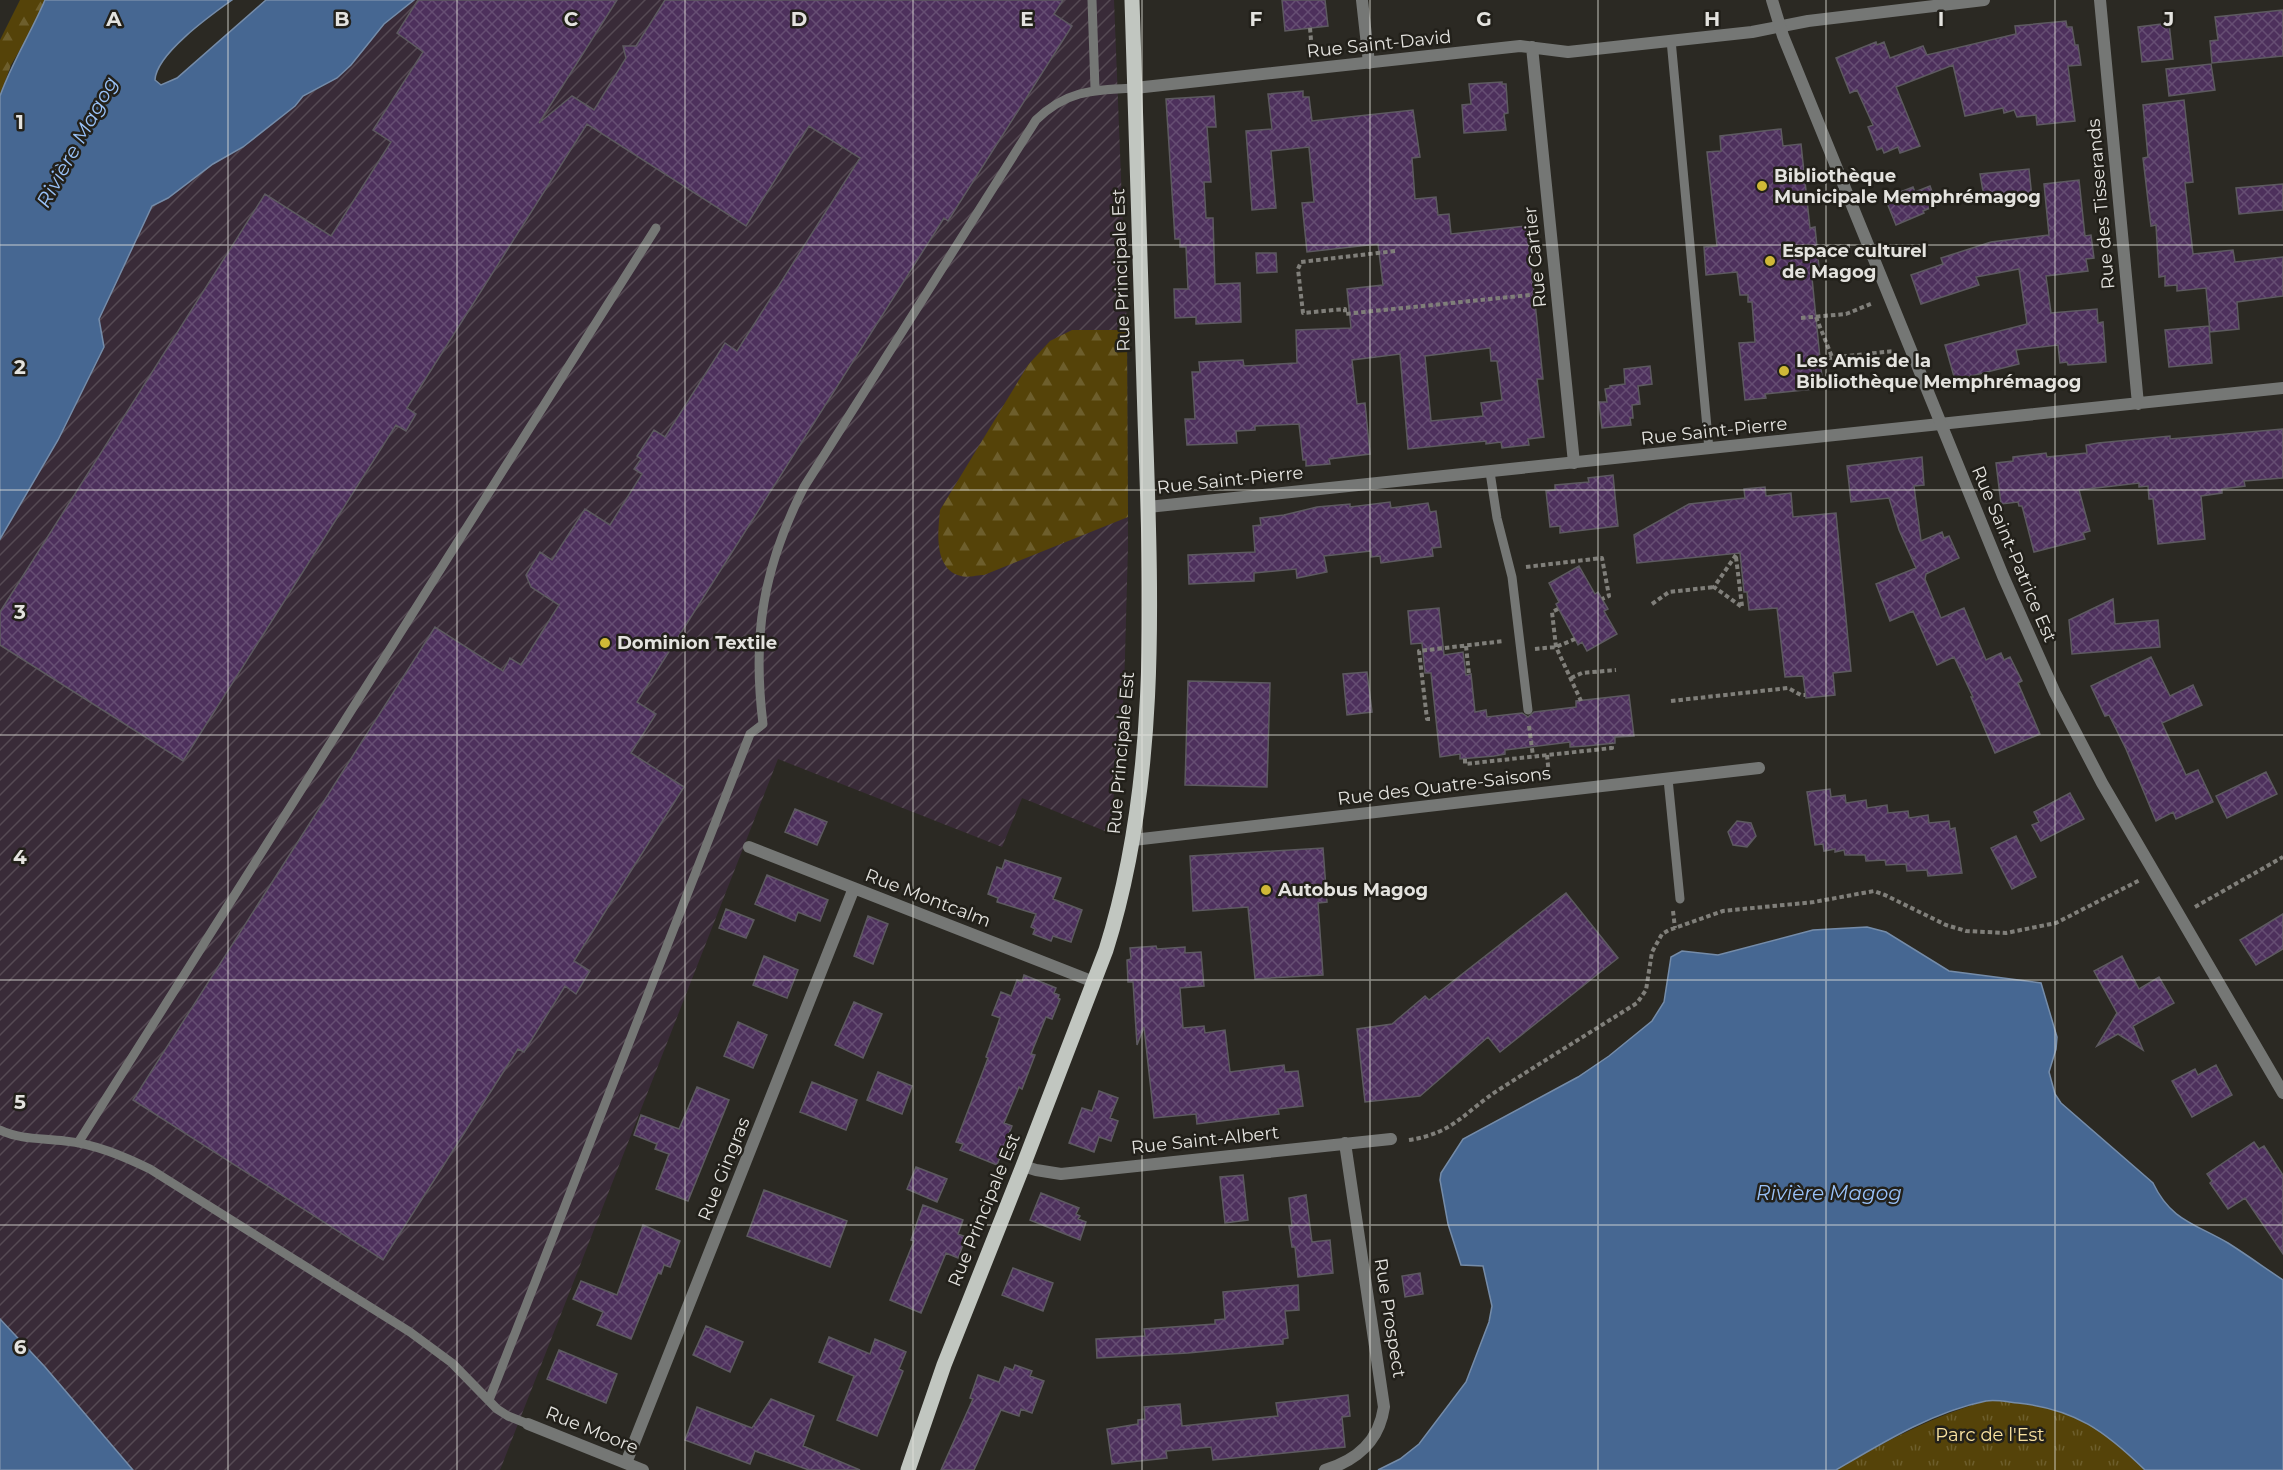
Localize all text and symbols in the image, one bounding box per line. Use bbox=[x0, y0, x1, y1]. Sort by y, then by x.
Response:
text: A bbox=[105, 7, 122, 31]
text: B bbox=[334, 7, 350, 31]
text: C bbox=[564, 7, 579, 31]
text: D bbox=[791, 7, 807, 31]
text: E bbox=[1020, 7, 1034, 31]
text: F bbox=[1250, 7, 1263, 31]
text: G bbox=[1476, 7, 1492, 31]
text: H bbox=[1704, 7, 1720, 31]
text: I bbox=[1938, 7, 1944, 31]
text: J bbox=[2163, 7, 2174, 31]
street label: Rue Saint-David bbox=[1305, 25, 1453, 63]
water label: Rivière Magog bbox=[31, 72, 123, 212]
text: 1 bbox=[16, 110, 24, 134]
street label: Rue des Tisserands bbox=[2083, 118, 2119, 290]
place label: Bibliothèque Municipale Memphrémagog bbox=[1774, 165, 2041, 208]
marker: Bibliothèque Municipale Memphrémagog bbox=[1755, 179, 1769, 193]
street label: Rue Principale Est bbox=[1107, 188, 1135, 352]
street label: Rue Cartier bbox=[1519, 205, 1551, 309]
place label: Espace culturel de Magog bbox=[1782, 240, 1927, 283]
marker: Espace culturel de Magog bbox=[1763, 254, 1777, 268]
place label: Les Amis de la Bibliothèque Memphrémagog bbox=[1796, 350, 2081, 393]
text: 2 bbox=[14, 355, 26, 379]
marker: Les Amis de la Bibliothèque Memphrémagog bbox=[1777, 364, 1791, 378]
street label: Rue Saint-Pierre bbox=[1640, 412, 1788, 450]
street label: Rue Saint-Pierre bbox=[1156, 461, 1304, 499]
street label: Rue Saint-Patrice Est bbox=[1967, 462, 2061, 646]
text: 3 bbox=[13, 600, 26, 624]
place label: Dominion Textile bbox=[617, 632, 777, 654]
marker: Dominion Textile bbox=[598, 636, 612, 650]
street label: Rue Principale Est bbox=[1103, 671, 1139, 835]
street label: Rue des Quatre-Saisons bbox=[1336, 762, 1552, 810]
text: 4 bbox=[13, 845, 27, 869]
street label: Rue Montcalm bbox=[862, 864, 994, 932]
place label: Autobus Magog bbox=[1277, 879, 1428, 901]
marker: Autobus Magog bbox=[1259, 883, 1273, 897]
text: 5 bbox=[14, 1090, 26, 1114]
street label: Rue Gingras bbox=[693, 1114, 755, 1224]
street label: Rue Saint-Albert bbox=[1130, 1121, 1280, 1159]
street label: Rue Principale Est bbox=[943, 1130, 1025, 1290]
water label: Rivière Magog bbox=[1756, 1181, 1902, 1205]
street label: Rue Prospect bbox=[1370, 1257, 1410, 1379]
text: 6 bbox=[14, 1335, 27, 1359]
street label: Rue Moore bbox=[542, 1401, 642, 1459]
park label: Parc de l'Est bbox=[1935, 1424, 2045, 1446]

